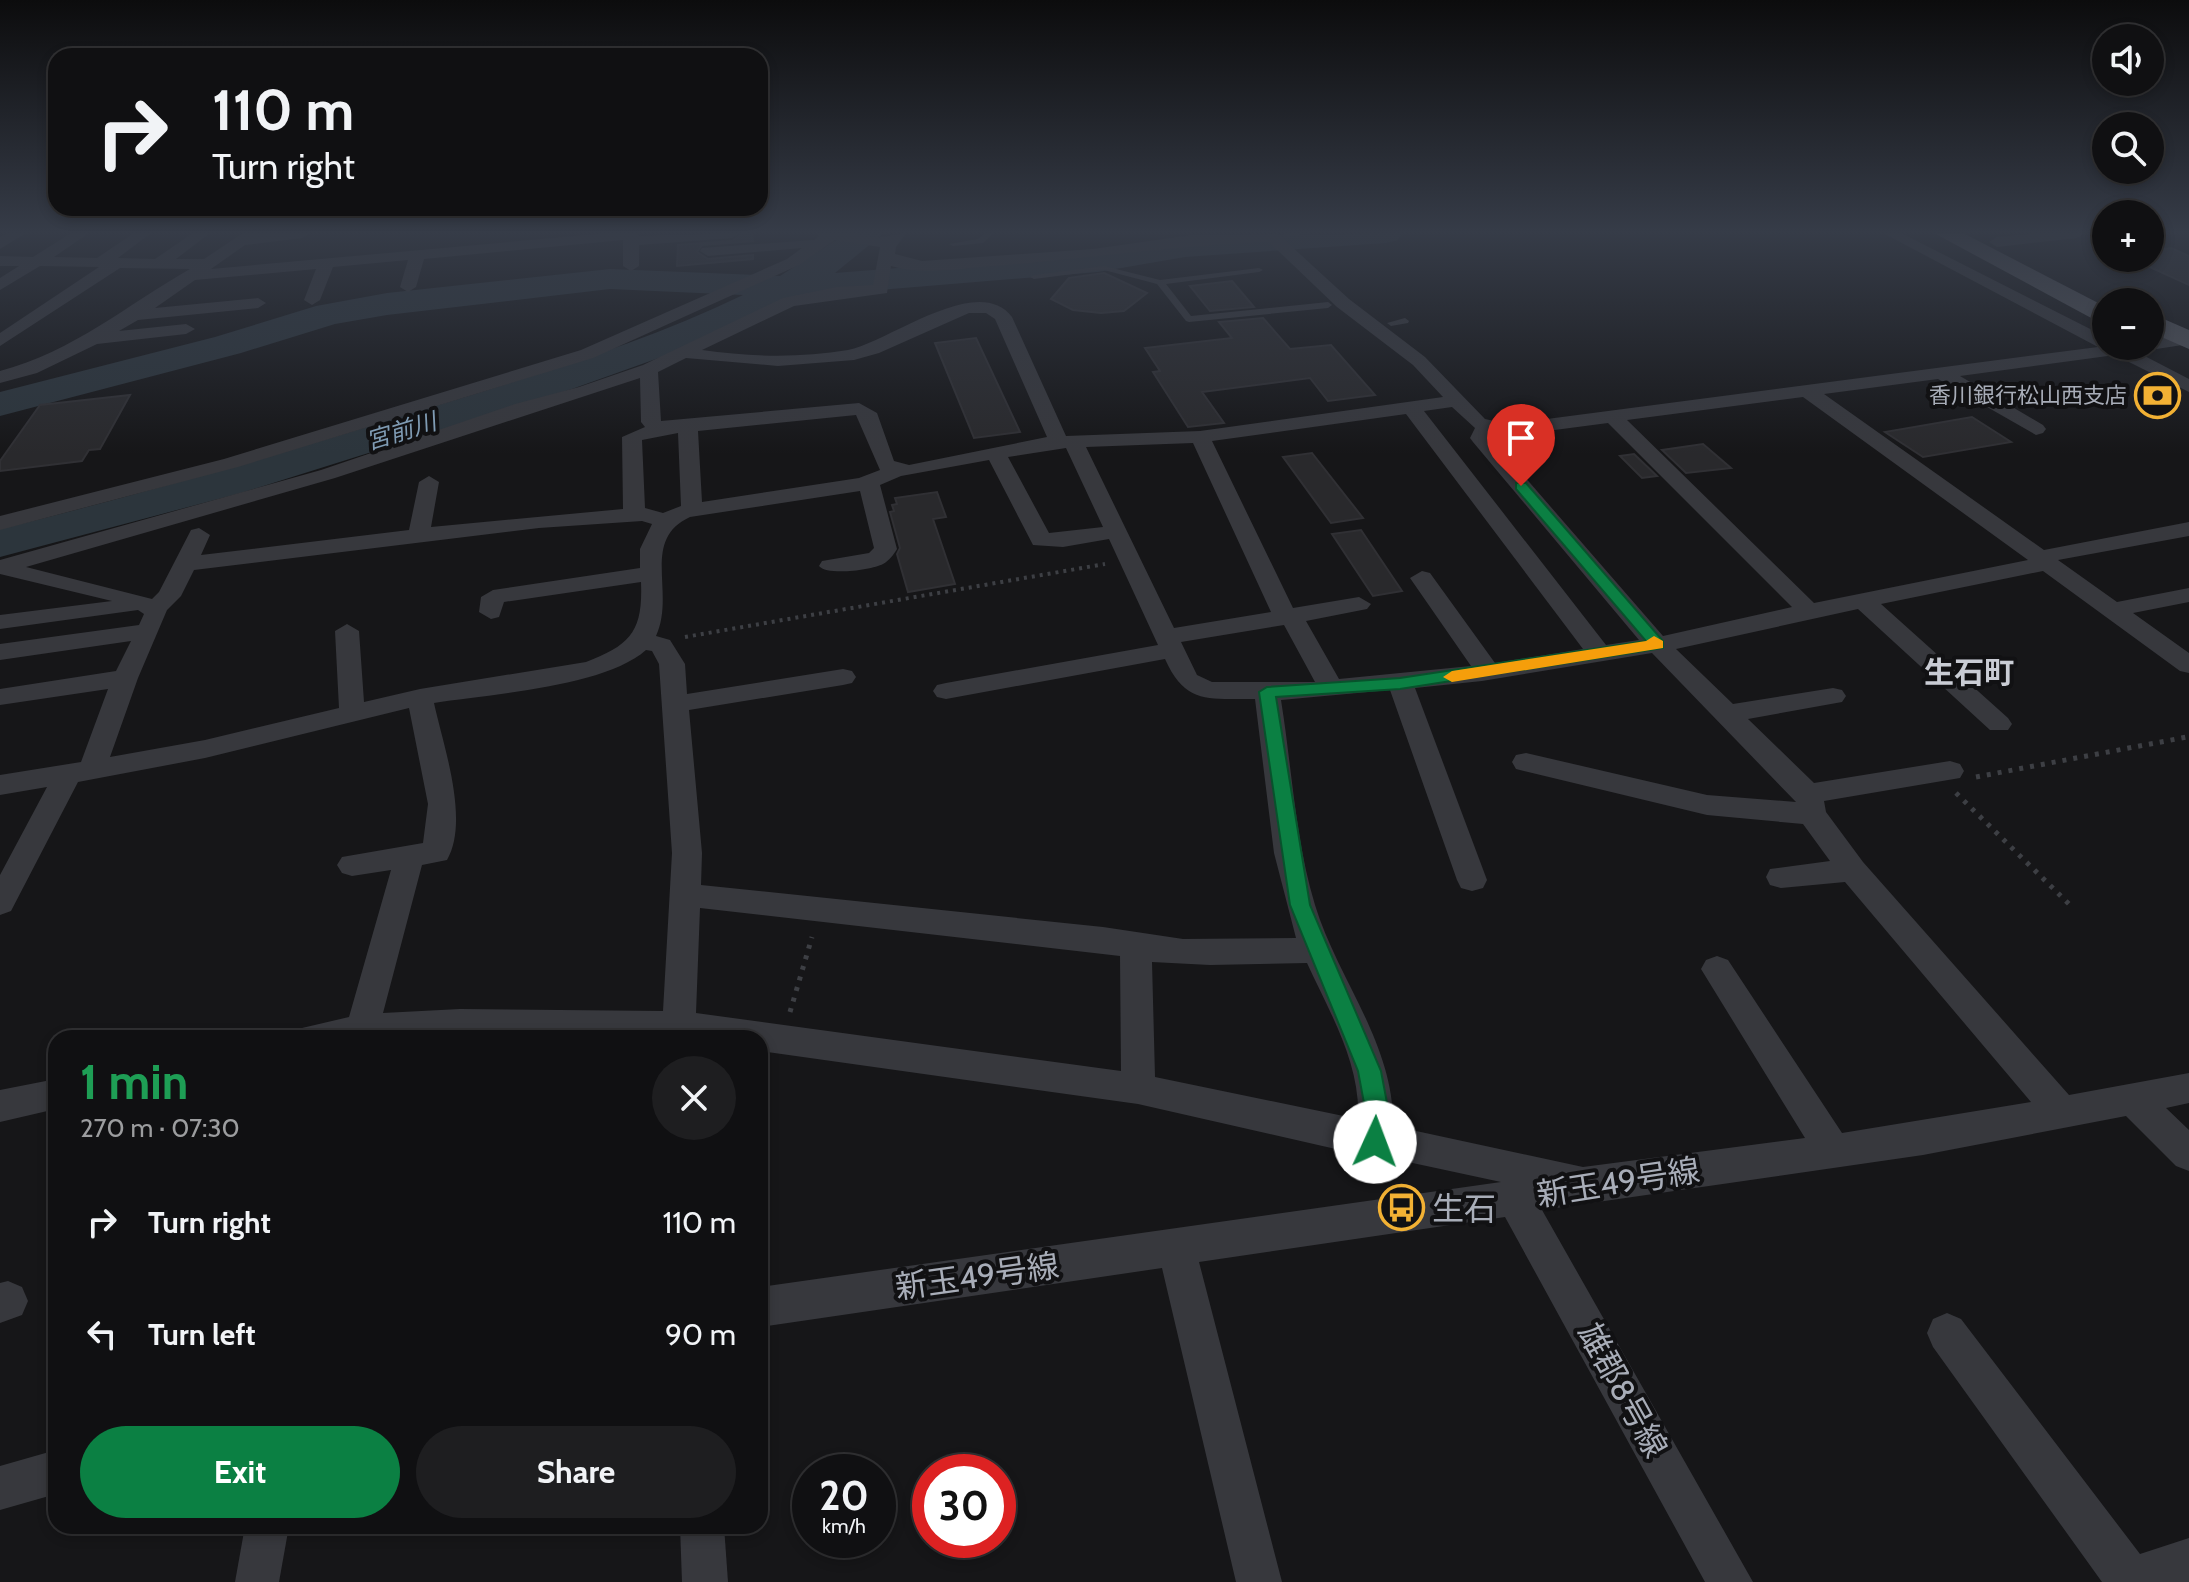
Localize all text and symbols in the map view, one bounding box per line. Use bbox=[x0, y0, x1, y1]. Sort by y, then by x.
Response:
map controls bbox=[2092, 24, 2164, 360]
button: sound bbox=[2092, 24, 2164, 96]
text: 110 m bbox=[212, 76, 354, 144]
icon: right bbox=[80, 80, 184, 184]
button: search bbox=[2092, 112, 2164, 184]
text: Turn right bbox=[212, 144, 355, 188]
button: + bbox=[2092, 200, 2164, 272]
button: − bbox=[2092, 288, 2164, 360]
bank icon: 香川銀行松山西支店 bbox=[2134, 371, 2182, 419]
place label: 香川銀行松山西支店 bbox=[1929, 382, 2127, 409]
pin bbox=[1487, 404, 1555, 486]
water label: 宮前川 bbox=[362, 406, 443, 455]
icon: arrive bbox=[1499, 416, 1543, 460]
district label: 生石町 bbox=[1924, 654, 2014, 691]
text: 1 min bbox=[80, 1053, 188, 1111]
button: close bbox=[652, 1056, 736, 1140]
position arrow bbox=[1333, 1100, 1417, 1184]
text: 270 m · 07:30 bbox=[80, 1112, 240, 1144]
street label: 新玉49号線 bbox=[1534, 1150, 1702, 1214]
bus stop icon: 生石 bbox=[1377, 1184, 1425, 1232]
place label: 生石 bbox=[1432, 1189, 1496, 1228]
icon: right bbox=[80, 1200, 124, 1244]
text: Turn right bbox=[148, 1204, 271, 1241]
text: 110 m bbox=[662, 1204, 736, 1241]
street label: 新玉49号線 bbox=[893, 1245, 1061, 1307]
icon: left bbox=[80, 1312, 124, 1356]
text: Turn left bbox=[148, 1316, 256, 1353]
text: 90 m bbox=[665, 1316, 736, 1353]
street label: 雄郡8号線 bbox=[1570, 1316, 1676, 1464]
button: Exit bbox=[80, 1426, 400, 1518]
button: Share bbox=[416, 1426, 736, 1518]
speed limit sign: 30 bbox=[912, 1454, 1016, 1558]
text: 20 bbox=[819, 1471, 869, 1520]
text: km/h bbox=[822, 1514, 866, 1538]

